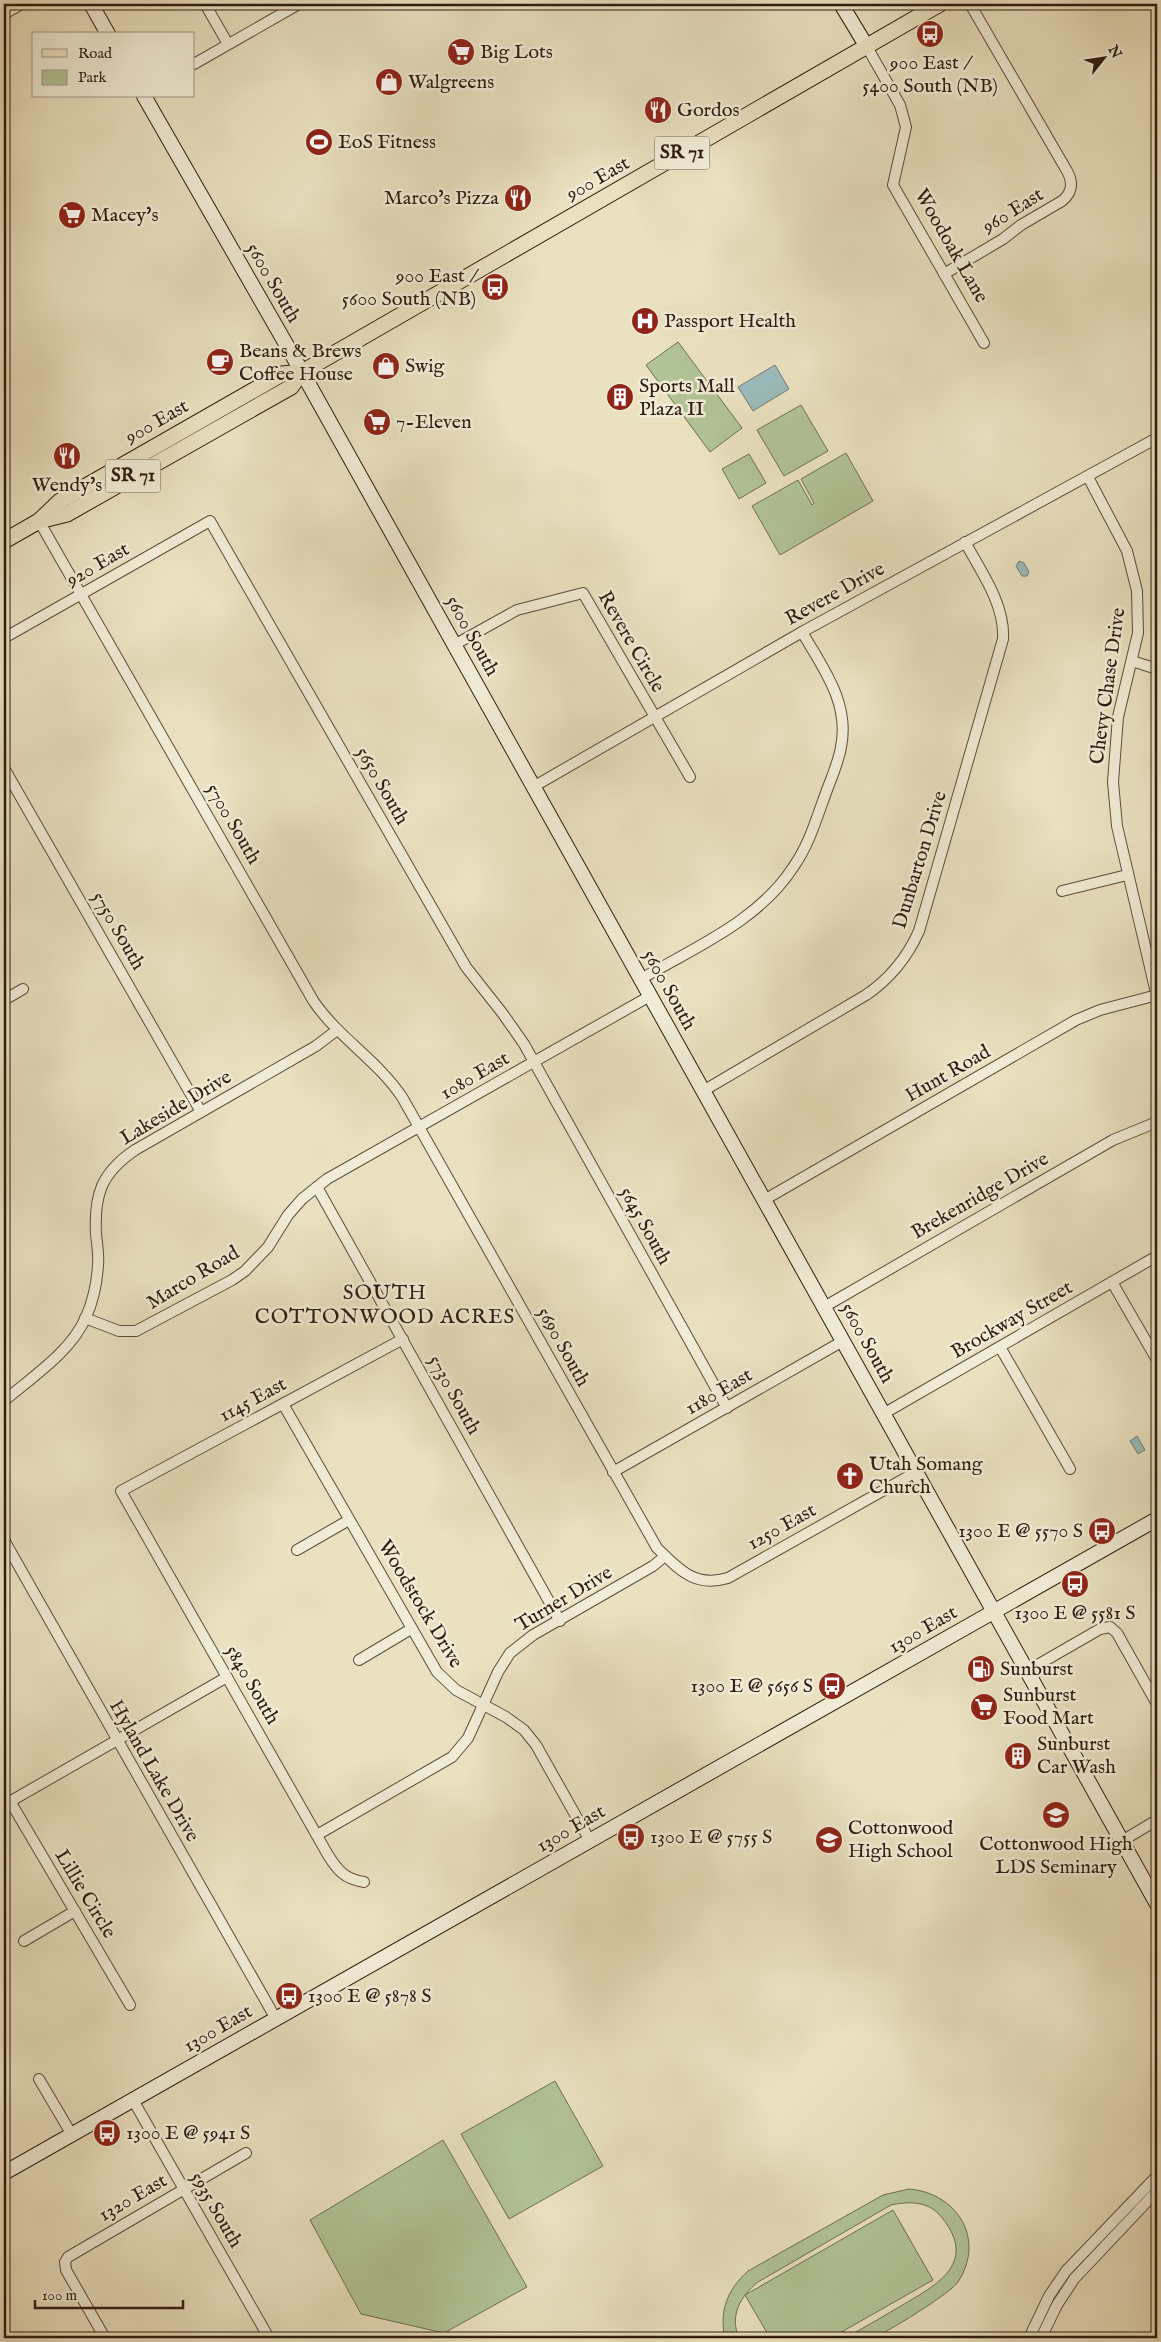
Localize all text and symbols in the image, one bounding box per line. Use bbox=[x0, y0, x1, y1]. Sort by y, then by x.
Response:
bus stop icon: 900 East / 5400 South (NB) bbox=[915, 19, 945, 49]
legend bbox=[32, 32, 195, 98]
north arrow bbox=[1078, 32, 1128, 82]
supermarket icon: Big Lots bbox=[446, 37, 476, 67]
place label: Big Lots bbox=[480, 40, 553, 65]
text: N bbox=[1103, 41, 1125, 62]
text: Road bbox=[78, 44, 113, 63]
place label: 900 East / 5400 South (NB) bbox=[862, 51, 998, 99]
shop icon: Walgreens bbox=[374, 67, 404, 97]
text: Park bbox=[78, 68, 108, 87]
place label: Walgreens bbox=[408, 70, 494, 95]
restaurant icon: Gordos bbox=[643, 95, 673, 125]
place label: Gordos bbox=[677, 98, 739, 123]
sports icon: EoS Fitness bbox=[304, 127, 334, 157]
place label: EoS Fitness bbox=[338, 130, 436, 155]
road number: SR 71 bbox=[654, 136, 710, 170]
street label: 900 East bbox=[561, 151, 634, 208]
street label: 960 East bbox=[977, 182, 1048, 240]
restaurant icon: Marco's Pizza bbox=[503, 183, 533, 213]
street label: Woodoak Lane bbox=[908, 185, 994, 307]
place label: Marco's Pizza bbox=[384, 186, 499, 211]
supermarket icon: Macey's bbox=[57, 200, 87, 230]
place label: Macey's bbox=[91, 203, 158, 228]
street label: 5600 South bbox=[240, 238, 306, 328]
place label: 900 East / 5600 South (NB) bbox=[342, 264, 479, 312]
bus stop icon: 900 East / 5600 South (NB) bbox=[480, 272, 510, 302]
hospital icon: Passport Health bbox=[630, 306, 660, 336]
place label: Passport Health bbox=[664, 309, 796, 334]
place label: Beans & Brews Coffee House bbox=[239, 339, 361, 387]
cafe icon: Beans & Brews Coffee House bbox=[205, 347, 235, 377]
shop icon: Swig bbox=[371, 351, 401, 381]
place label: Swig bbox=[405, 354, 445, 379]
place label: Sports Mall Plaza II bbox=[639, 374, 735, 422]
building icon: Sports Mall Plaza II bbox=[605, 382, 635, 412]
street label: 900 East bbox=[120, 394, 193, 451]
supermarket icon: 7-Eleven bbox=[362, 407, 392, 437]
place label: 7-Eleven bbox=[396, 410, 472, 435]
restaurant icon: Wendy's bbox=[52, 441, 82, 471]
road number: SR 71 bbox=[106, 460, 160, 492]
place label: Wendy's bbox=[32, 473, 102, 498]
street label: 920 East bbox=[61, 537, 134, 594]
street label: Revere Drive bbox=[781, 556, 889, 632]
street label: Revere Circle bbox=[592, 587, 670, 697]
street label: 5600 South bbox=[440, 591, 505, 681]
street label: Chevy Chase Drive bbox=[1085, 606, 1131, 766]
street label: 5650 South bbox=[350, 743, 414, 830]
street label: 5700 South bbox=[200, 779, 266, 869]
street label: Dunbarton Drive bbox=[887, 788, 953, 932]
street label: 5750 South bbox=[85, 887, 151, 975]
street label: 5600 South bbox=[637, 945, 702, 1035]
street label: Hunt Road bbox=[901, 1039, 995, 1108]
street label: 1080 East bbox=[436, 1046, 514, 1106]
street label: Lakeside Drive bbox=[116, 1065, 236, 1151]
street label: Brekenridge Drive bbox=[907, 1147, 1053, 1245]
street label: 5645 South bbox=[613, 1182, 677, 1270]
street label: Marco Road bbox=[142, 1240, 244, 1315]
street label: Brockway Street bbox=[947, 1275, 1077, 1365]
district label: SOUTH COTTONWOOD ACRES bbox=[255, 1280, 515, 1331]
street label: 5600 South bbox=[835, 1298, 900, 1388]
street label: 5690 South bbox=[531, 1303, 595, 1392]
street label: 5730 South bbox=[422, 1351, 486, 1439]
street label: 1180 East bbox=[681, 1363, 757, 1421]
street label: 1145 East bbox=[215, 1372, 291, 1428]
place label: Utah Somang Church bbox=[869, 1452, 984, 1500]
church icon: Utah Somang Church bbox=[835, 1461, 865, 1491]
street label: 1250 East bbox=[743, 1498, 821, 1556]
bus stop icon: 1300 E @ 5570 S bbox=[1087, 1516, 1117, 1546]
place label: 1300 E @ 5570 S bbox=[958, 1519, 1083, 1544]
street label: Woodstock Drive bbox=[372, 1535, 468, 1673]
street label: Turner Drive bbox=[511, 1560, 617, 1638]
bus stop icon: 1300 E @ 5581 S bbox=[1060, 1569, 1090, 1599]
street label: 1300 East bbox=[884, 1600, 962, 1660]
place label: 1300 E @ 5581 S bbox=[1015, 1601, 1135, 1626]
street label: 5840 South bbox=[219, 1641, 285, 1730]
fuel station icon: Sunburst bbox=[966, 1654, 996, 1684]
place label: Sunburst bbox=[1000, 1657, 1074, 1682]
bus stop icon: 1300 E @ 5656 S bbox=[817, 1671, 847, 1701]
place label: 1300 E @ 5656 S bbox=[691, 1674, 813, 1699]
place label: Sunburst Food Mart bbox=[1003, 1683, 1094, 1731]
supermarket icon: Sunburst Food Mart bbox=[969, 1692, 999, 1722]
street label: Hyland Lake Drive bbox=[103, 1696, 205, 1846]
place label: Sunburst Car Wash bbox=[1037, 1732, 1116, 1780]
building icon: Sunburst Car Wash bbox=[1003, 1741, 1033, 1771]
street label: 1300 East bbox=[532, 1799, 610, 1859]
school or university icon: Cottonwood High LDS Seminary bbox=[1041, 1800, 1071, 1830]
place label: Cottonwood High School bbox=[848, 1816, 953, 1864]
bus stop icon: 1300 E @ 5755 S bbox=[616, 1822, 646, 1852]
place label: 1300 E @ 5755 S bbox=[650, 1825, 772, 1850]
school or university icon: Cottonwood High School bbox=[814, 1825, 844, 1855]
place label: Cottonwood High LDS Seminary bbox=[979, 1832, 1133, 1880]
street label: Lillie Circle bbox=[49, 1845, 121, 1943]
bus stop icon: 1300 E @ 5878 S bbox=[274, 1981, 304, 2011]
place label: 1300 E @ 5878 S bbox=[308, 1984, 431, 2009]
street label: 1300 East bbox=[179, 1999, 257, 2059]
bus stop icon: 1300 E @ 5941 S bbox=[92, 2118, 122, 2148]
place label: 1300 E @ 5941 S bbox=[126, 2121, 250, 2146]
street label: 5935 South bbox=[184, 2167, 248, 2253]
street label: 1320 East bbox=[94, 2168, 172, 2228]
scale bar bbox=[35, 2277, 182, 2309]
text: 100 m bbox=[42, 2286, 78, 2305]

